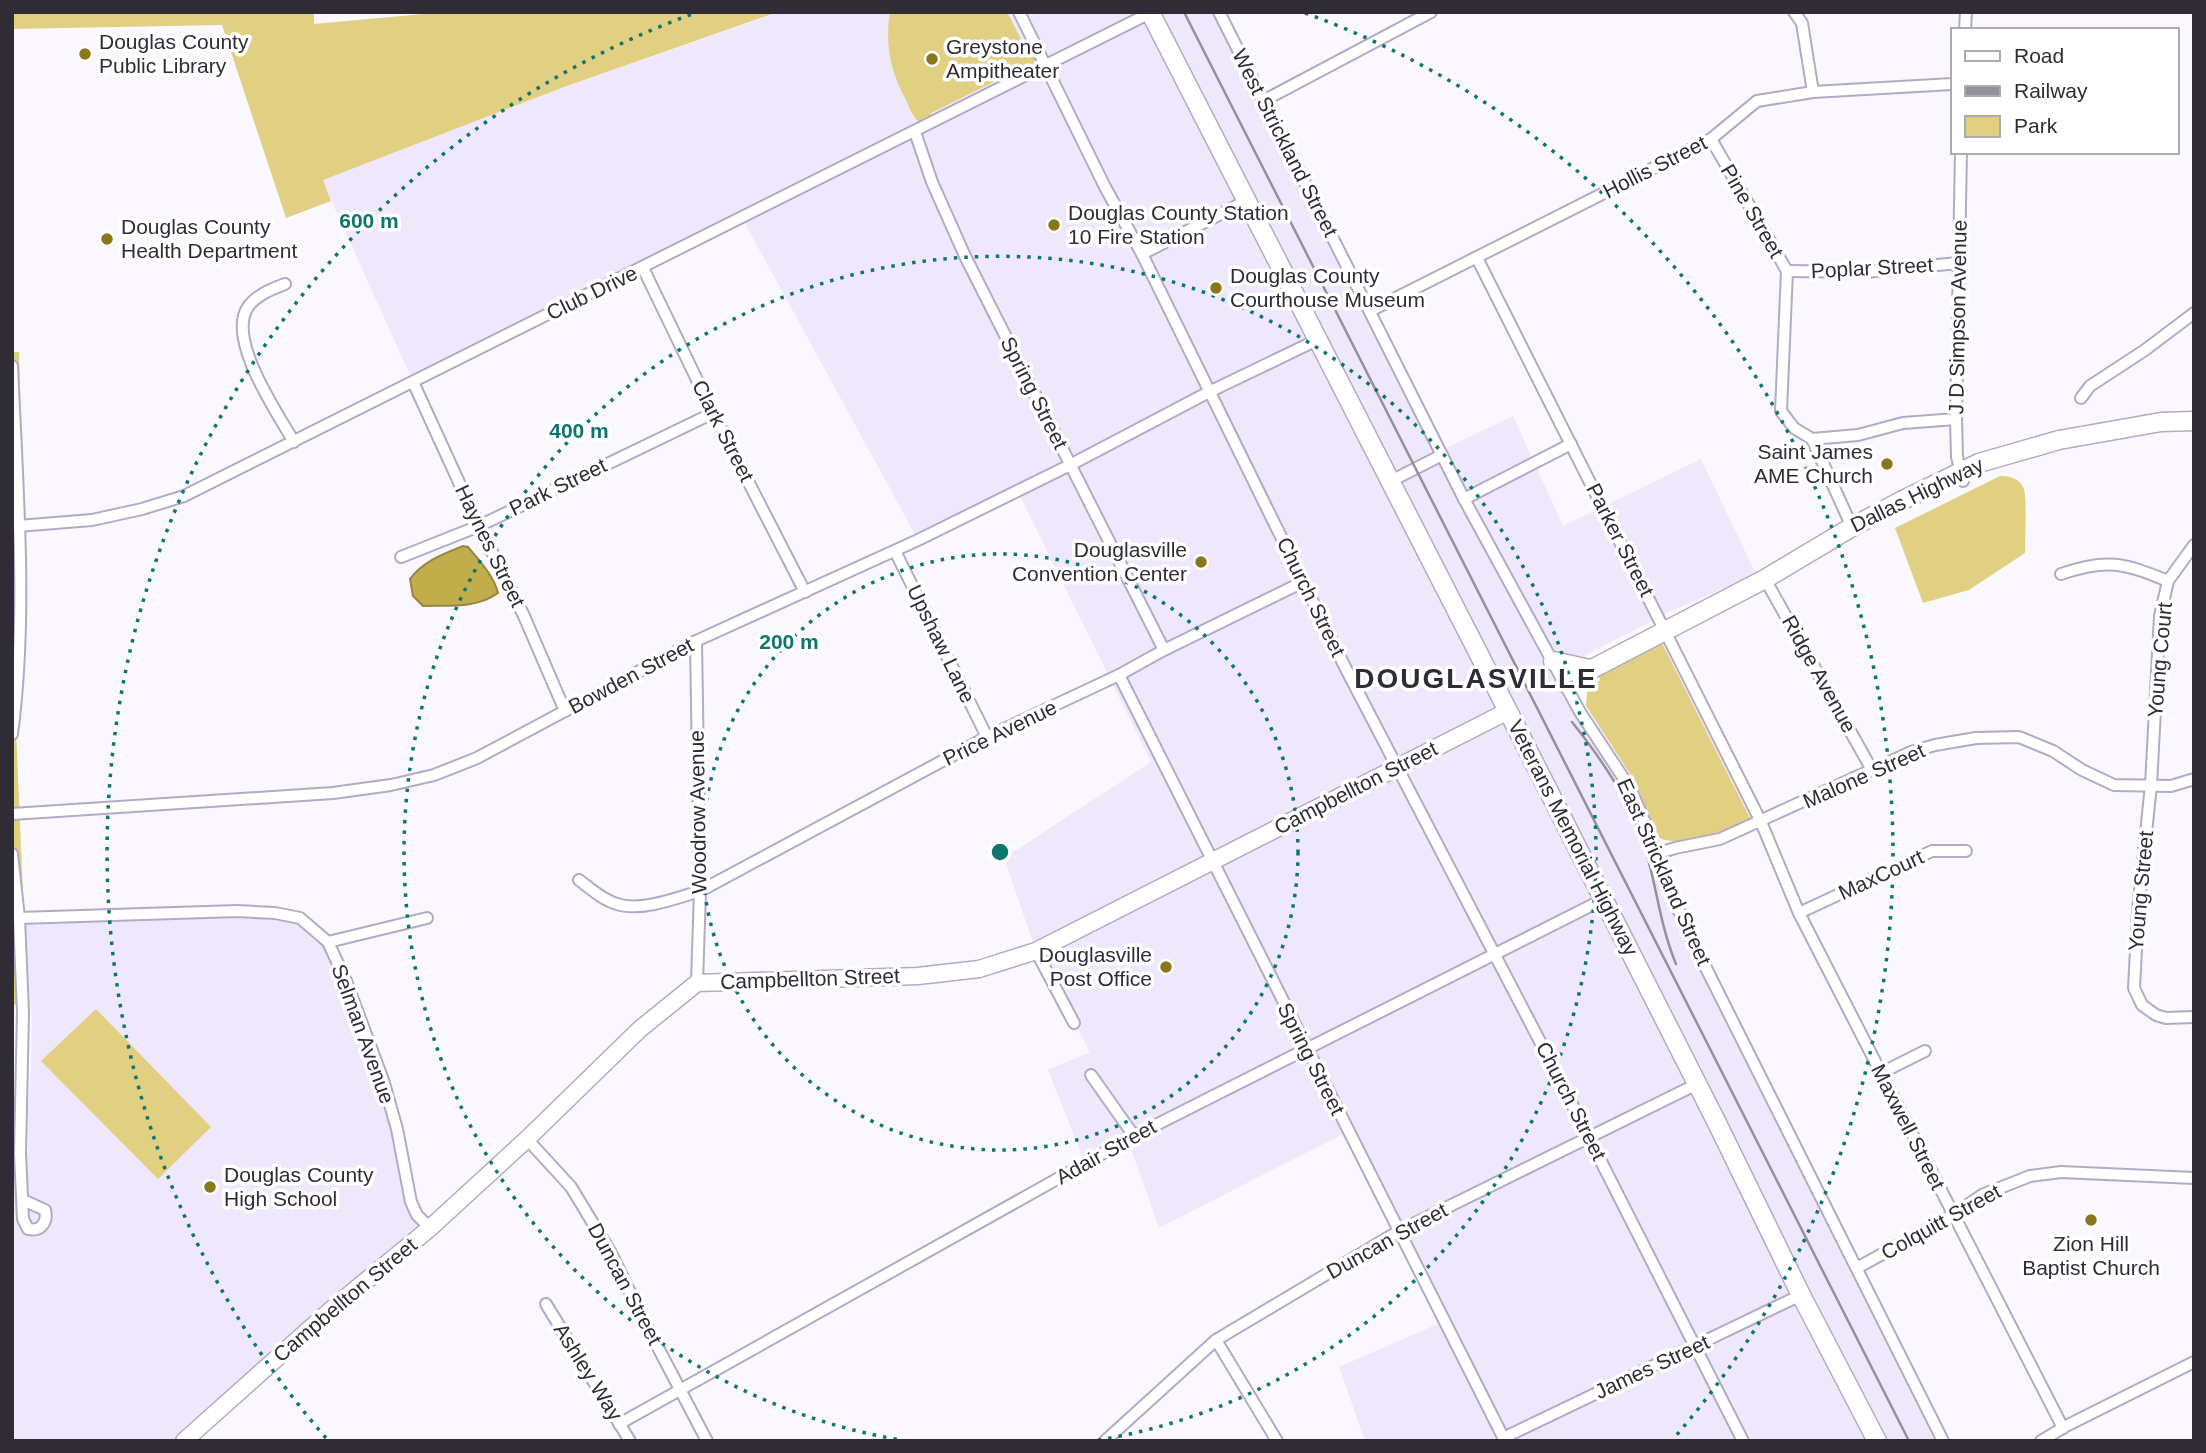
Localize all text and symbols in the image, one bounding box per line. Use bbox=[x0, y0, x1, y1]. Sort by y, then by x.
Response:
legend bbox=[1951, 28, 2178, 154]
place label: Douglas County Public Library bbox=[99, 30, 249, 77]
place label: Greystone Ampitheater bbox=[946, 35, 1059, 82]
text: Road bbox=[2014, 44, 2064, 67]
street label: West Strickland Street bbox=[1228, 45, 1343, 241]
marker: Douglas County Public Library bbox=[77, 46, 93, 62]
marker: Greystone Ampitheater bbox=[924, 51, 940, 67]
text: Railway bbox=[2014, 79, 2088, 102]
text: Park bbox=[2014, 114, 2058, 137]
street label: Hollis Street bbox=[1599, 131, 1711, 202]
street label: Pine Street bbox=[1716, 160, 1788, 262]
place label: Douglas County Station 10 Fire Station bbox=[1068, 201, 1289, 248]
text: 600 m bbox=[339, 209, 399, 232]
place label: Douglas County Health Department bbox=[121, 215, 297, 262]
marker: Douglas County Station 10 Fire Station bbox=[1046, 217, 1062, 233]
street label: J D Simpson Avenue bbox=[1944, 220, 1971, 414]
marker: Douglas County Health Department bbox=[99, 231, 115, 247]
street label: Poplar Street bbox=[1810, 253, 1934, 282]
street label: Club Drive bbox=[543, 261, 641, 324]
place label: Douglas County Courthouse Museum bbox=[1230, 264, 1425, 311]
marker: Douglas County Courthouse Museum bbox=[1208, 280, 1224, 296]
street label: Spring Street bbox=[996, 333, 1073, 453]
street label: Clark Street bbox=[688, 376, 759, 486]
text: 400 m bbox=[549, 419, 609, 442]
place label: Saint James AME Church bbox=[1754, 440, 1873, 487]
street label: Dallas Highway bbox=[1847, 452, 1987, 537]
street label: Park Street bbox=[506, 453, 610, 520]
marker: Saint James AME Church bbox=[1879, 456, 1895, 472]
street label: Parker Street bbox=[1582, 479, 1659, 600]
street label: Haynes Street bbox=[451, 481, 530, 611]
street label: Church Street bbox=[1273, 534, 1350, 660]
place label: Douglasville Convention Center bbox=[1012, 538, 1187, 585]
marker: Douglasville Convention Center bbox=[1193, 554, 1209, 570]
street label: Upshaw Lane bbox=[903, 581, 980, 707]
street label: Young Court bbox=[2143, 601, 2176, 719]
street label: Ridge Avenue bbox=[1778, 611, 1861, 736]
text: 200 m bbox=[759, 630, 819, 653]
street label: Bowden Street bbox=[565, 633, 697, 718]
district label: DOUGLASVILLE bbox=[1354, 663, 1598, 694]
street label: Price Avenue bbox=[939, 695, 1060, 770]
street label: Veterans Memorial Highway bbox=[1504, 716, 1643, 960]
street label: Woodrow Avenue bbox=[685, 730, 710, 894]
street label: Campbellton Street bbox=[1270, 736, 1441, 839]
street label: Malone Street bbox=[1799, 738, 1928, 813]
street label: East Strickland Street bbox=[1613, 775, 1716, 969]
street label: Young Street bbox=[2124, 830, 2157, 952]
centre of rings bbox=[988, 840, 1012, 864]
street label: MaxCourt bbox=[1835, 845, 1927, 904]
place label: Douglasville Post Office bbox=[1039, 943, 1152, 990]
marker: Douglasville Post Office bbox=[1158, 959, 1174, 975]
street label: Selman Avenue bbox=[328, 961, 399, 1107]
street label: Campbellton Street bbox=[720, 964, 900, 993]
street label: Spring Street bbox=[1273, 999, 1350, 1119]
street label: Church Street bbox=[1532, 1038, 1611, 1164]
street label: Maxwell Street bbox=[1867, 1060, 1950, 1193]
street label: Adair Street bbox=[1052, 1115, 1160, 1189]
place label: Douglas County High School bbox=[224, 1163, 374, 1210]
marker: Douglas County High School bbox=[202, 1179, 218, 1195]
street label: Colquitt Street bbox=[1877, 1179, 2005, 1264]
street label: Duncan Street bbox=[1322, 1198, 1451, 1283]
marker: Zion Hill Baptist Church bbox=[2083, 1212, 2099, 1228]
street label: Duncan Street bbox=[584, 1219, 667, 1349]
place label: Zion Hill Baptist Church bbox=[2022, 1232, 2160, 1279]
street label: Campbellton Street bbox=[268, 1233, 421, 1366]
street label: Ashley Way bbox=[550, 1319, 628, 1425]
street label: James Street bbox=[1591, 1330, 1713, 1403]

